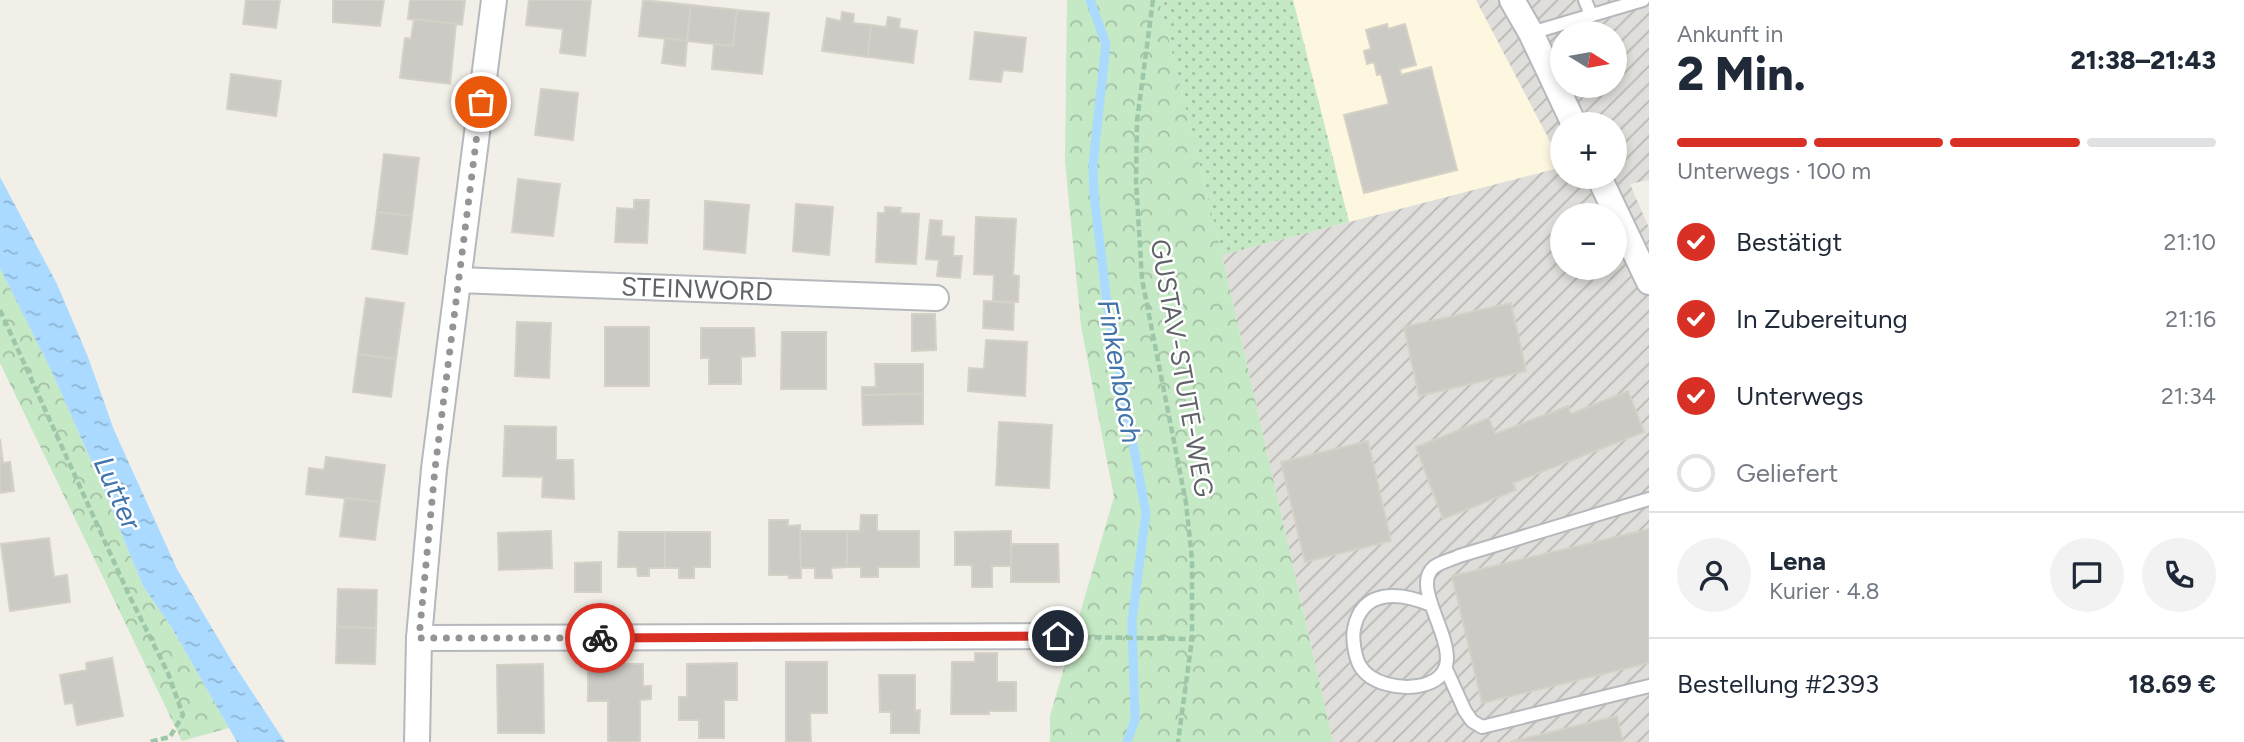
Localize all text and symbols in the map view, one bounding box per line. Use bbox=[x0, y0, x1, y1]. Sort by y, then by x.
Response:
text: Ankunft in bbox=[1677, 20, 1783, 48]
north arrow bbox=[1550, 21, 1628, 98]
map controls bbox=[1550, 21, 1627, 280]
text: 21:38–21:43 bbox=[2070, 44, 2216, 76]
text: 2 Min. bbox=[1677, 46, 1806, 102]
pin bbox=[451, 72, 511, 132]
icon: bag bbox=[462, 83, 500, 121]
button: + bbox=[1550, 112, 1627, 189]
text: Unterwegs · 100 m bbox=[1677, 157, 1871, 185]
button: − bbox=[1550, 203, 1627, 280]
icon: check bbox=[1677, 223, 1715, 261]
text: Bestätigt bbox=[1736, 226, 1842, 258]
text: 21:10 bbox=[2164, 228, 2216, 256]
street label: GUSTAV-STUTE-WEG bbox=[1144, 237, 1220, 499]
street label: STEINWORD bbox=[620, 270, 774, 308]
water label: Finkenbach bbox=[1091, 297, 1149, 445]
icon: check bbox=[1677, 300, 1715, 338]
text: In Zubereitung bbox=[1736, 303, 1908, 335]
text: 21:16 bbox=[2165, 305, 2216, 333]
icon: check bbox=[1677, 377, 1715, 415]
text: Unterwegs bbox=[1736, 380, 1863, 412]
text: 21:34 bbox=[2161, 382, 2216, 410]
water label: Lutter bbox=[87, 451, 150, 536]
text: Geliefert bbox=[1736, 457, 1838, 489]
button: person bbox=[1677, 538, 1751, 612]
button: chat bbox=[2050, 538, 2124, 612]
button: phone bbox=[2142, 538, 2216, 612]
text: Lena bbox=[1769, 545, 1826, 577]
text: Kurier · 4.8 bbox=[1769, 577, 1880, 605]
courier bbox=[565, 603, 635, 673]
pin bbox=[1028, 606, 1088, 666]
icon: home bbox=[1039, 617, 1077, 655]
icon: bike bbox=[581, 619, 619, 657]
text: Bestellung #2393 bbox=[1677, 668, 1879, 700]
text: 18.69 € bbox=[2128, 668, 2216, 700]

